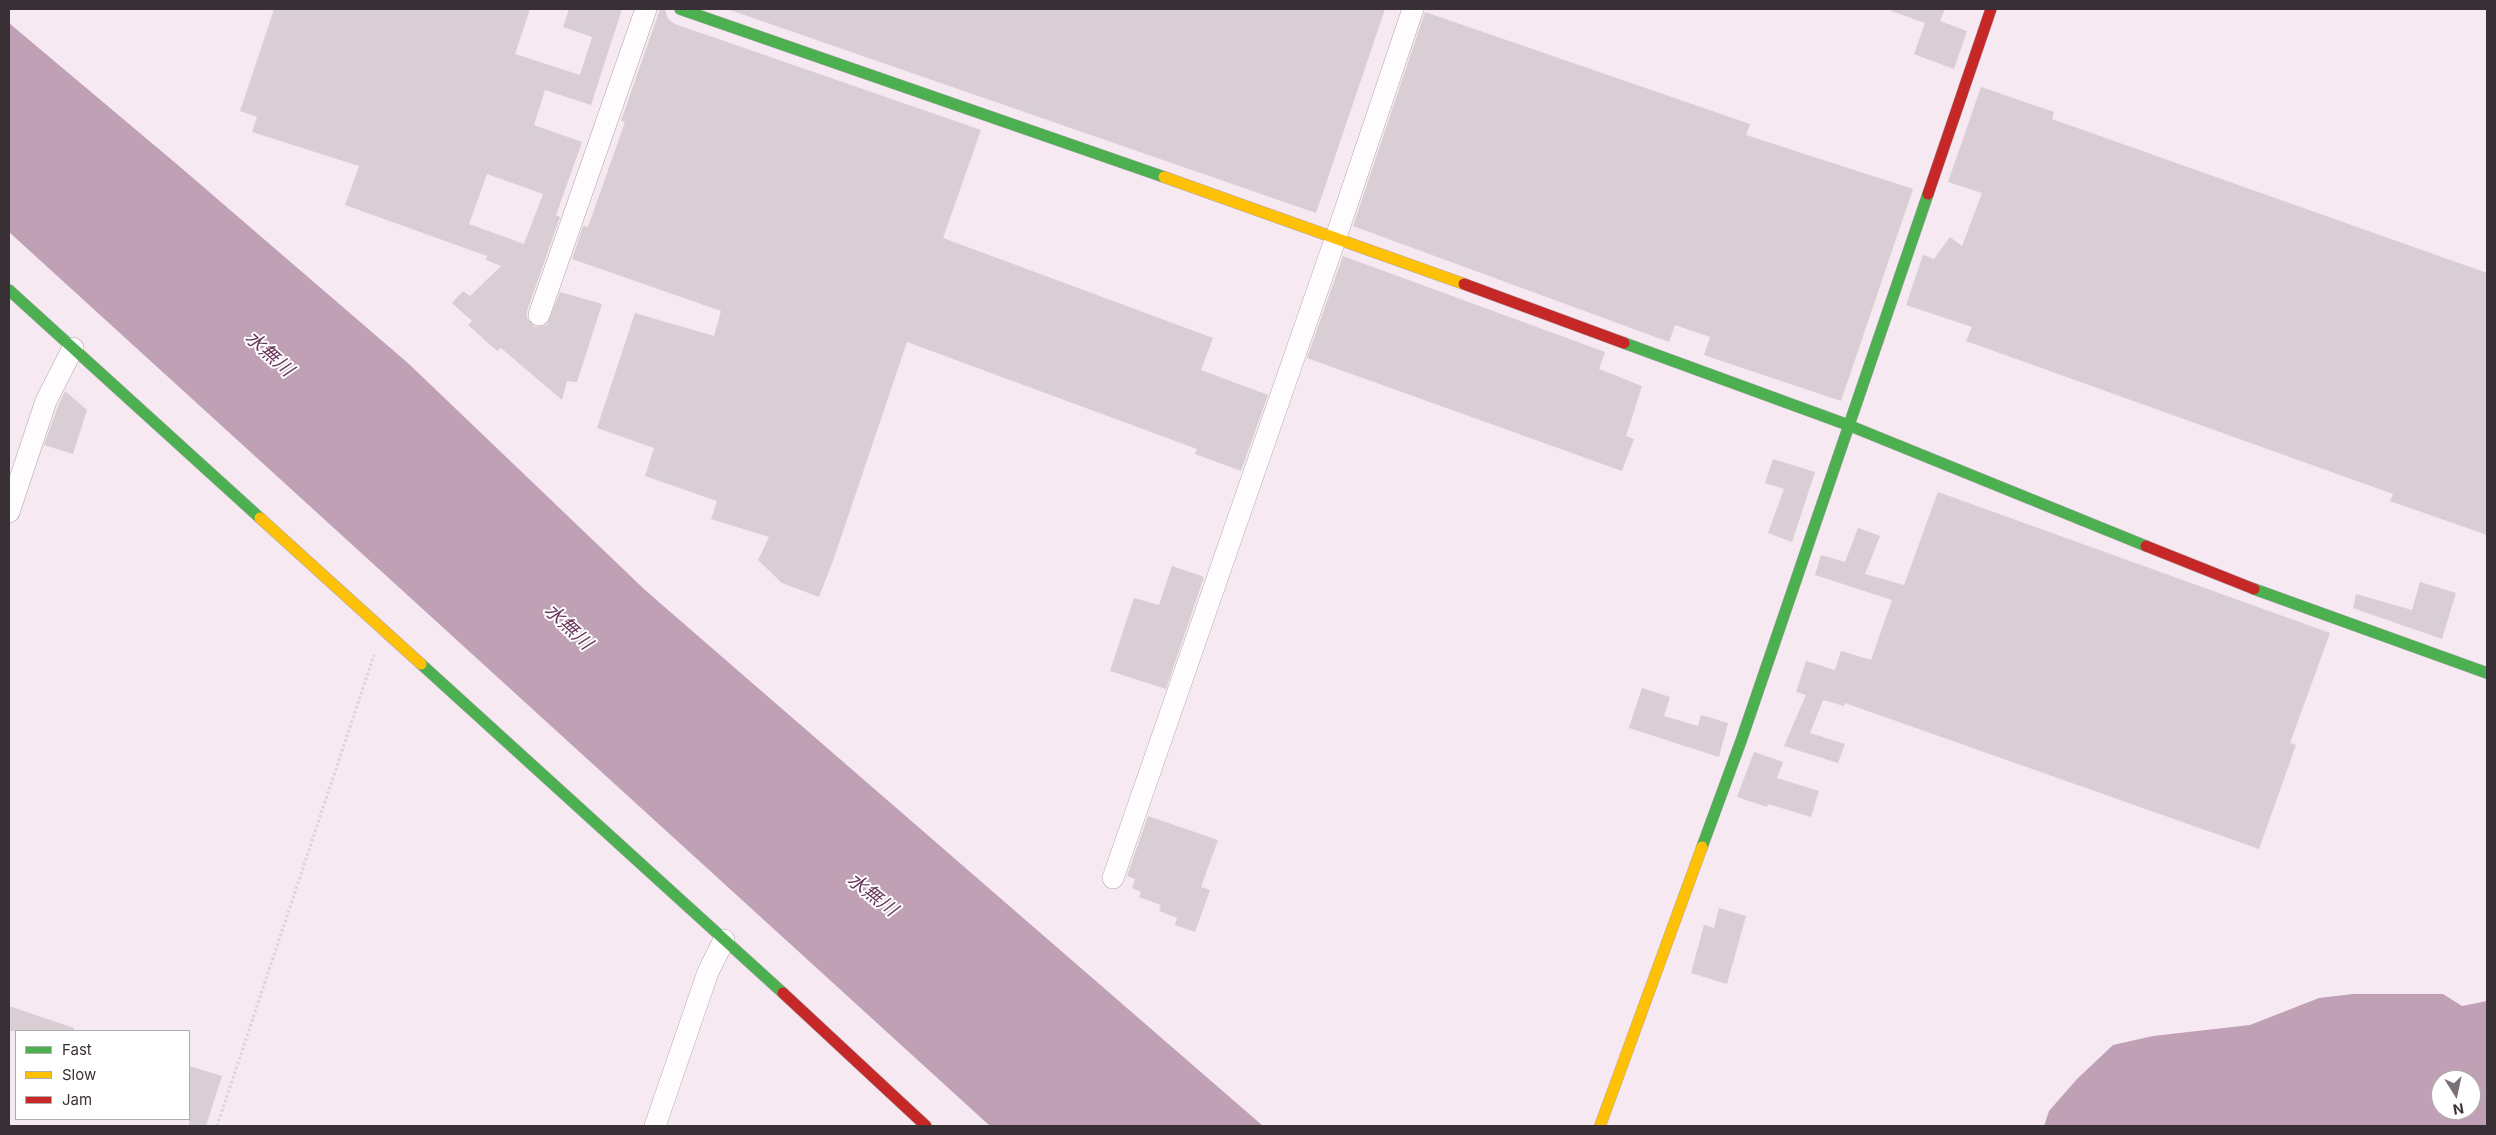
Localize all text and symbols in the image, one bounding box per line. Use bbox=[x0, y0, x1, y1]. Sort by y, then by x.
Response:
water label: 水無川 bbox=[240, 326, 298, 382]
water label: 水無川 bbox=[539, 599, 597, 655]
water label: 水無川 bbox=[843, 868, 901, 922]
legend bbox=[15, 1030, 190, 1120]
text: Fast bbox=[62, 1040, 92, 1059]
text: Slow bbox=[62, 1065, 96, 1084]
north arrow bbox=[2431, 1070, 2481, 1120]
text: Jam bbox=[62, 1090, 92, 1109]
text: N bbox=[2452, 1100, 2465, 1119]

